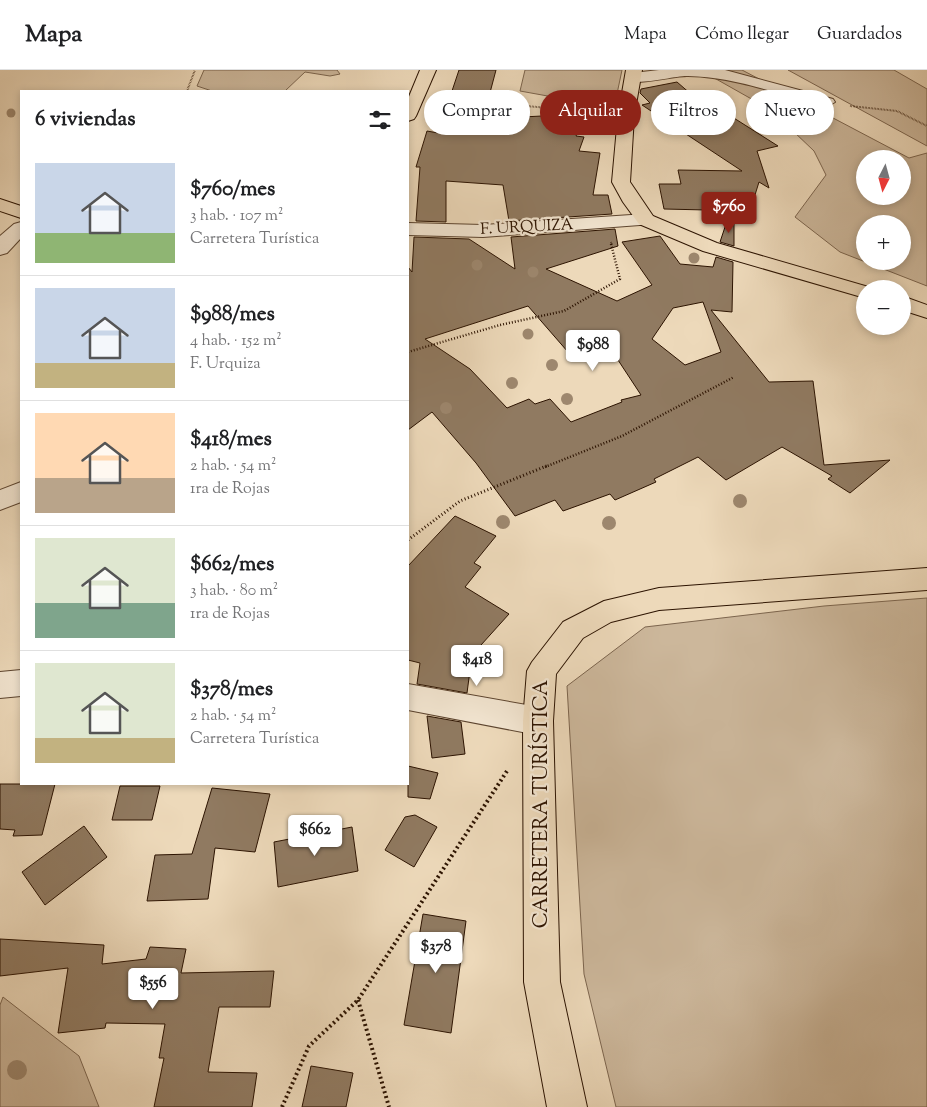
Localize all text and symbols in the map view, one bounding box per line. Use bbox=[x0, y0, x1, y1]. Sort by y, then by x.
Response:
text: Mapa bbox=[25, 18, 82, 52]
text: Mapa bbox=[624, 22, 667, 48]
text: Cómo llegar bbox=[695, 22, 789, 48]
text: Guardados bbox=[817, 22, 902, 48]
chip: Comprar bbox=[424, 90, 530, 135]
chip: Alquilar bbox=[540, 90, 641, 135]
chip: Filtros bbox=[651, 90, 736, 135]
chip: Nuevo bbox=[746, 90, 834, 135]
text: 6 viviendas bbox=[35, 105, 135, 135]
icon: filters bbox=[366, 106, 394, 134]
north arrow bbox=[856, 150, 911, 205]
map controls bbox=[856, 150, 911, 335]
text: $760/mes bbox=[190, 175, 275, 205]
icon: home bbox=[75, 183, 135, 243]
pin: $760 bbox=[699, 191, 759, 234]
text: $760 bbox=[713, 196, 745, 219]
text: 3 hab. · 107 m² bbox=[190, 205, 283, 228]
street label: F. URQUIZA bbox=[480, 214, 574, 242]
button: + bbox=[856, 215, 911, 270]
text: Carretera Turística bbox=[190, 228, 319, 251]
button: − bbox=[856, 280, 911, 335]
text: $988/mes bbox=[190, 300, 275, 330]
icon: home bbox=[75, 308, 135, 368]
text: 4 hab. · 152 m² bbox=[190, 330, 282, 353]
pin: $988 bbox=[563, 330, 623, 372]
text: $988 bbox=[577, 334, 609, 357]
text: F. Urquiza bbox=[190, 353, 261, 376]
text: $418/mes bbox=[190, 425, 272, 455]
icon: home bbox=[75, 433, 135, 493]
text: 2 hab. · 54 m² bbox=[190, 455, 276, 478]
text: 1ra de Rojas bbox=[190, 478, 270, 501]
text: $662/mes bbox=[190, 550, 274, 580]
icon: home bbox=[75, 558, 135, 618]
text: 3 hab. · 80 m² bbox=[190, 580, 278, 603]
text: 1ra de Rojas bbox=[190, 603, 270, 626]
pin: $418 bbox=[447, 644, 507, 687]
text: $418 bbox=[462, 649, 492, 672]
text: $378/mes bbox=[190, 675, 273, 705]
street label: CARRETERA TURÍSTICA bbox=[527, 680, 557, 928]
icon: home bbox=[75, 683, 135, 743]
text: 2 hab. · 54 m² bbox=[190, 705, 276, 728]
text: Carretera Turística bbox=[190, 728, 319, 751]
pin: $662 bbox=[285, 814, 345, 857]
text: $662 bbox=[299, 819, 331, 842]
pin: $378 bbox=[406, 932, 466, 974]
text: $378 bbox=[420, 936, 452, 959]
pin: $556 bbox=[123, 968, 183, 1010]
text: $556 bbox=[139, 972, 167, 995]

